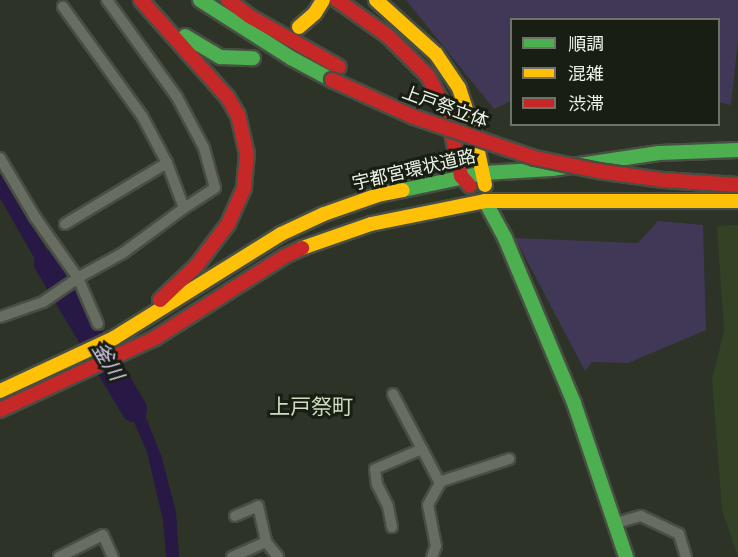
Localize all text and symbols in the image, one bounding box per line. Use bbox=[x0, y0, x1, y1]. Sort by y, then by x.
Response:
legend bbox=[510, 18, 720, 126]
text: 順調 bbox=[568, 32, 604, 57]
text: 混雑 bbox=[568, 62, 604, 87]
street label: 上戸祭立体 bbox=[399, 82, 491, 134]
text: 渋滞 bbox=[568, 92, 604, 117]
street label: 宇都宮環状道路 bbox=[350, 146, 478, 196]
water label: 釜川 bbox=[86, 339, 128, 385]
district label: 上戸祭町 bbox=[269, 394, 353, 420]

